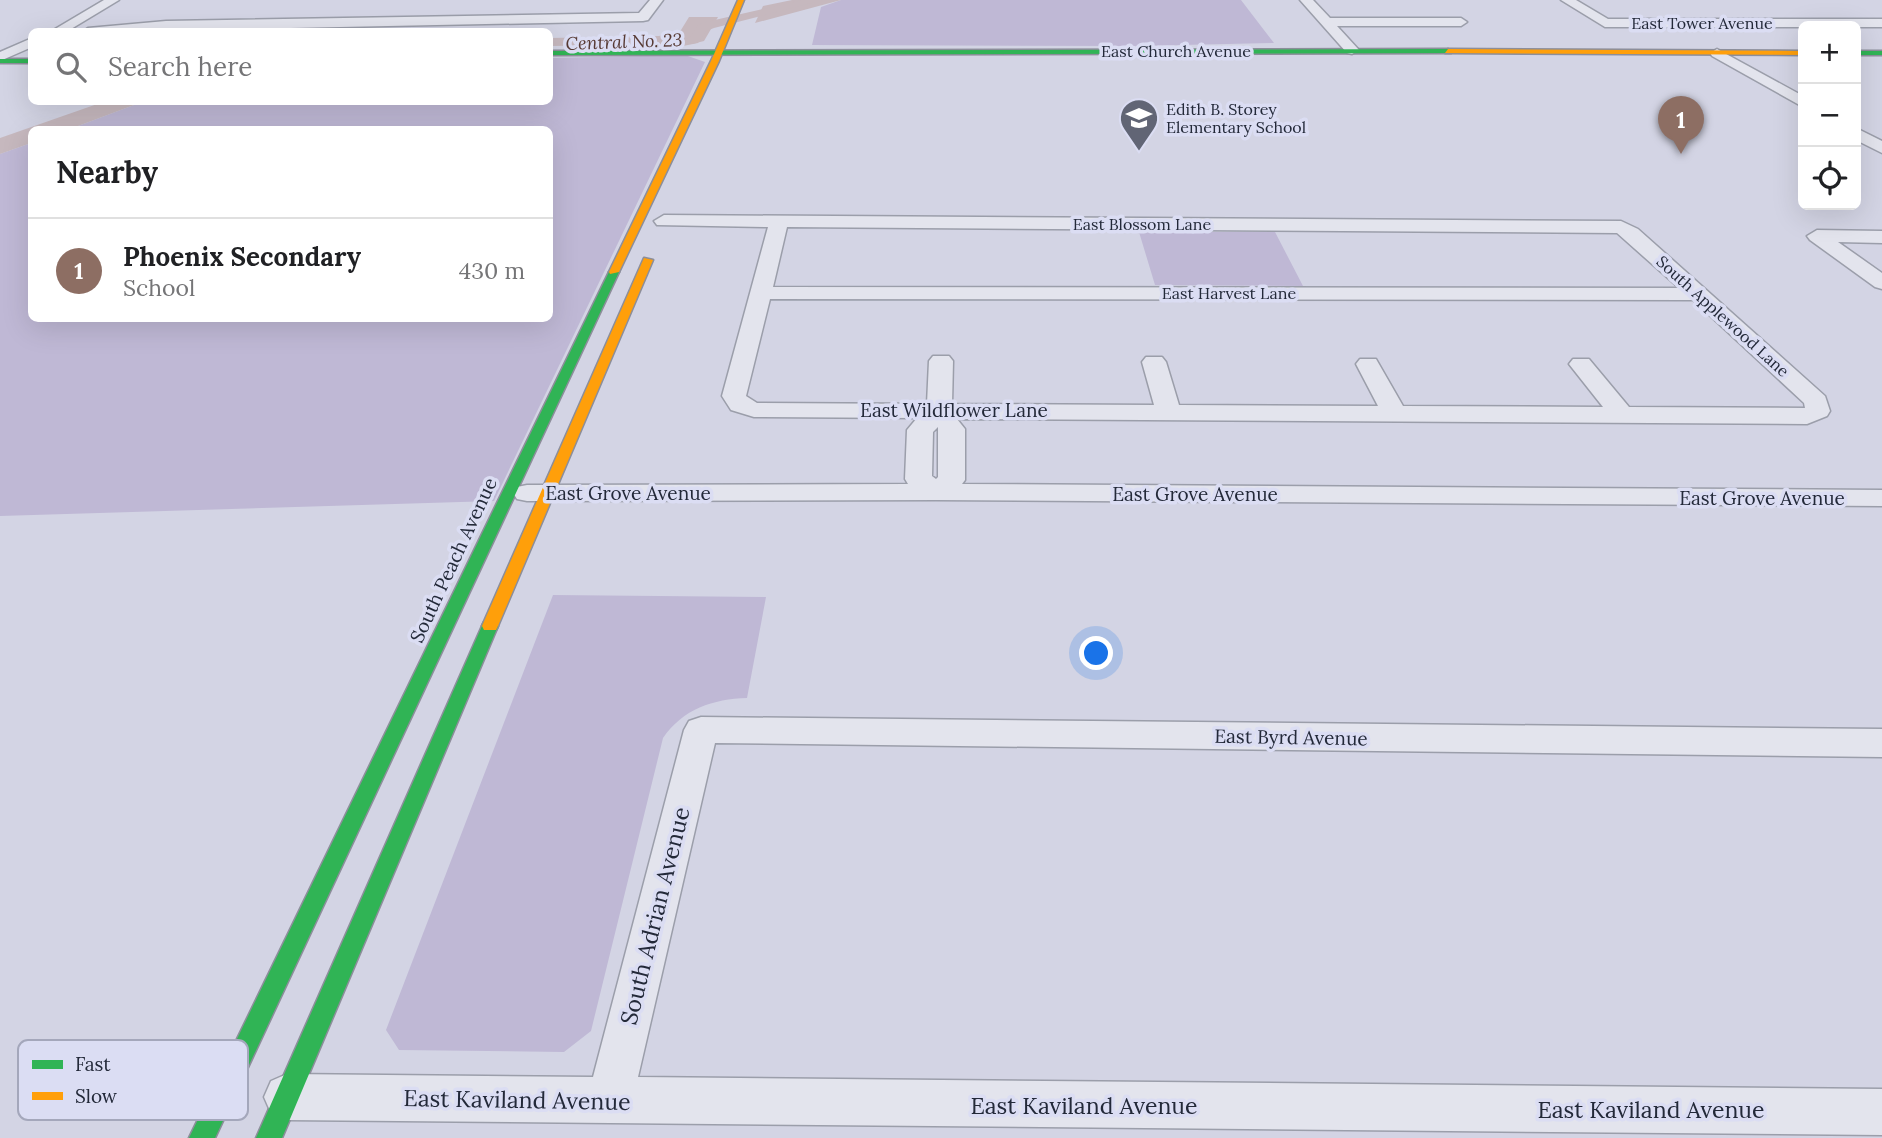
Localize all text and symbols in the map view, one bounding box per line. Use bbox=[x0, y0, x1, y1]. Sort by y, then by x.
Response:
street label: East Tower Avenue bbox=[1631, 13, 1773, 33]
map controls bbox=[1798, 21, 1861, 210]
button: + bbox=[1798, 21, 1861, 84]
search box bbox=[28, 28, 553, 105]
water label: Central No. 23 bbox=[565, 28, 683, 55]
street label: East Church Avenue bbox=[1101, 41, 1251, 61]
icon: search bbox=[52, 48, 90, 86]
text: Search here bbox=[108, 50, 252, 83]
button: − bbox=[1798, 84, 1861, 147]
pin: 1 bbox=[1658, 96, 1704, 154]
school or university icon: Edith B. Storey Elementary School bbox=[1118, 97, 1160, 152]
place label: Edith B. Storey Elementary School bbox=[1166, 99, 1306, 137]
button: locate bbox=[1798, 147, 1861, 210]
text: Nearby bbox=[56, 153, 158, 191]
street label: East Blossom Lane bbox=[1073, 214, 1212, 234]
text: Phoenix Secondary bbox=[123, 240, 361, 273]
street label: South Applewood Lane bbox=[1653, 251, 1794, 381]
text: 1 bbox=[74, 256, 84, 285]
text: 430 m bbox=[459, 256, 525, 285]
text: School bbox=[123, 273, 195, 302]
street label: East Harvest Lane bbox=[1162, 283, 1297, 303]
street label: East Wildflower Lane bbox=[860, 398, 1048, 422]
street label: South Peach Avenue bbox=[404, 474, 502, 646]
street label: East Grove Avenue bbox=[545, 481, 711, 505]
street label: East Grove Avenue bbox=[1112, 482, 1278, 506]
street label: East Grove Avenue bbox=[1679, 486, 1845, 510]
your location bbox=[1079, 636, 1113, 670]
street label: East Byrd Avenue bbox=[1214, 724, 1368, 750]
street label: South Adrian Avenue bbox=[613, 804, 696, 1028]
legend bbox=[18, 1040, 248, 1120]
text: Fast bbox=[75, 1052, 111, 1076]
street label: East Kaviland Avenue bbox=[403, 1083, 631, 1116]
text: Slow bbox=[75, 1084, 118, 1108]
street label: East Kaviland Avenue bbox=[970, 1091, 1198, 1120]
street label: East Kaviland Avenue bbox=[1537, 1095, 1765, 1124]

